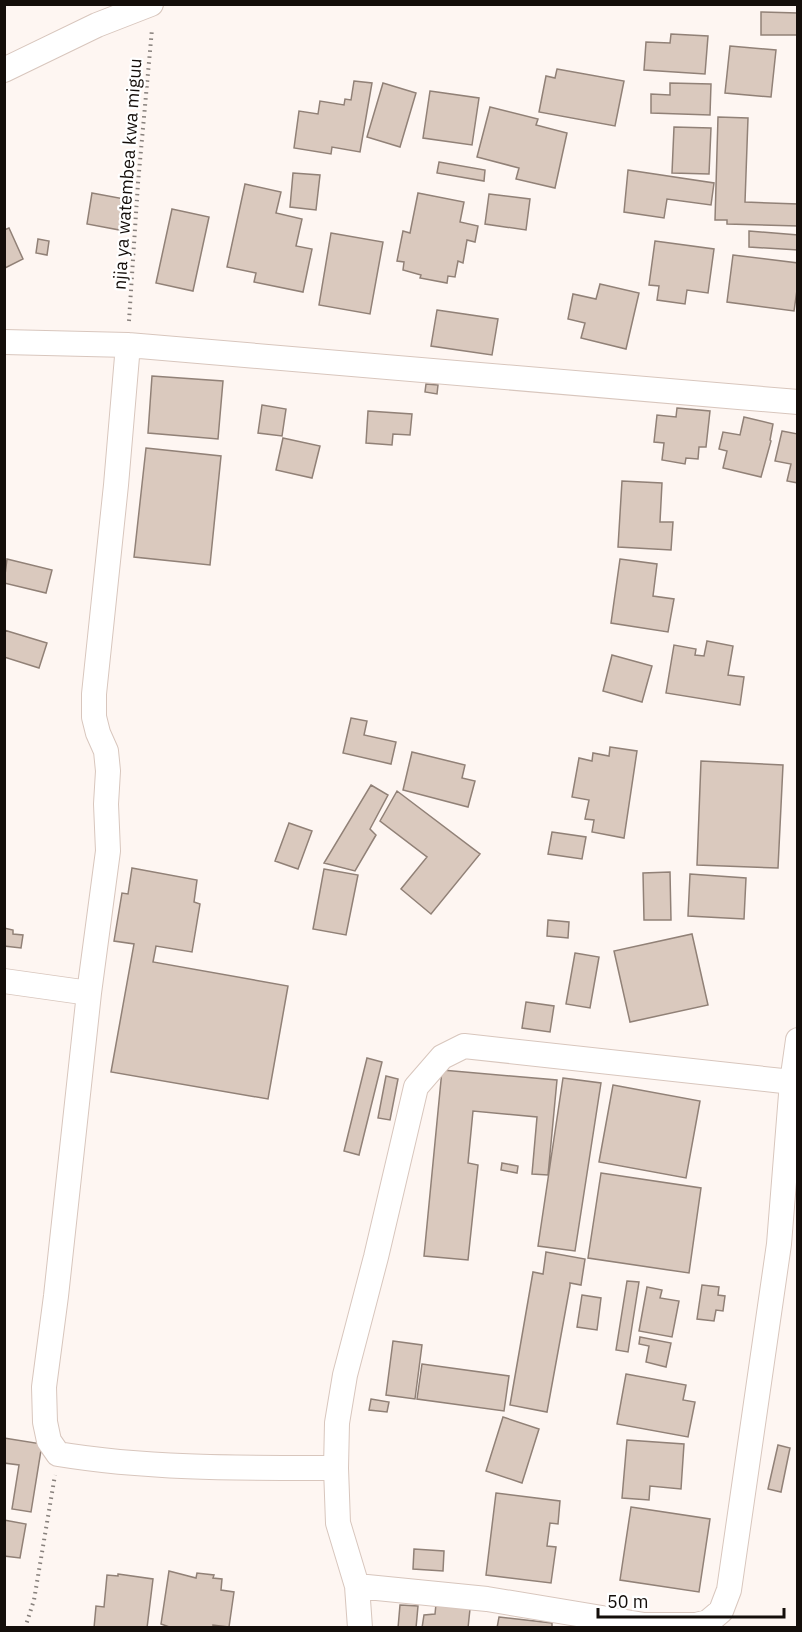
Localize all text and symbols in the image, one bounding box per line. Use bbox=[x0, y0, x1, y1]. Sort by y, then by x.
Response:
street label: njia ya watembea kwa miguu bbox=[107, 57, 147, 291]
scale bar bbox=[598, 1581, 784, 1619]
text: 50 m bbox=[607, 1590, 649, 1613]

